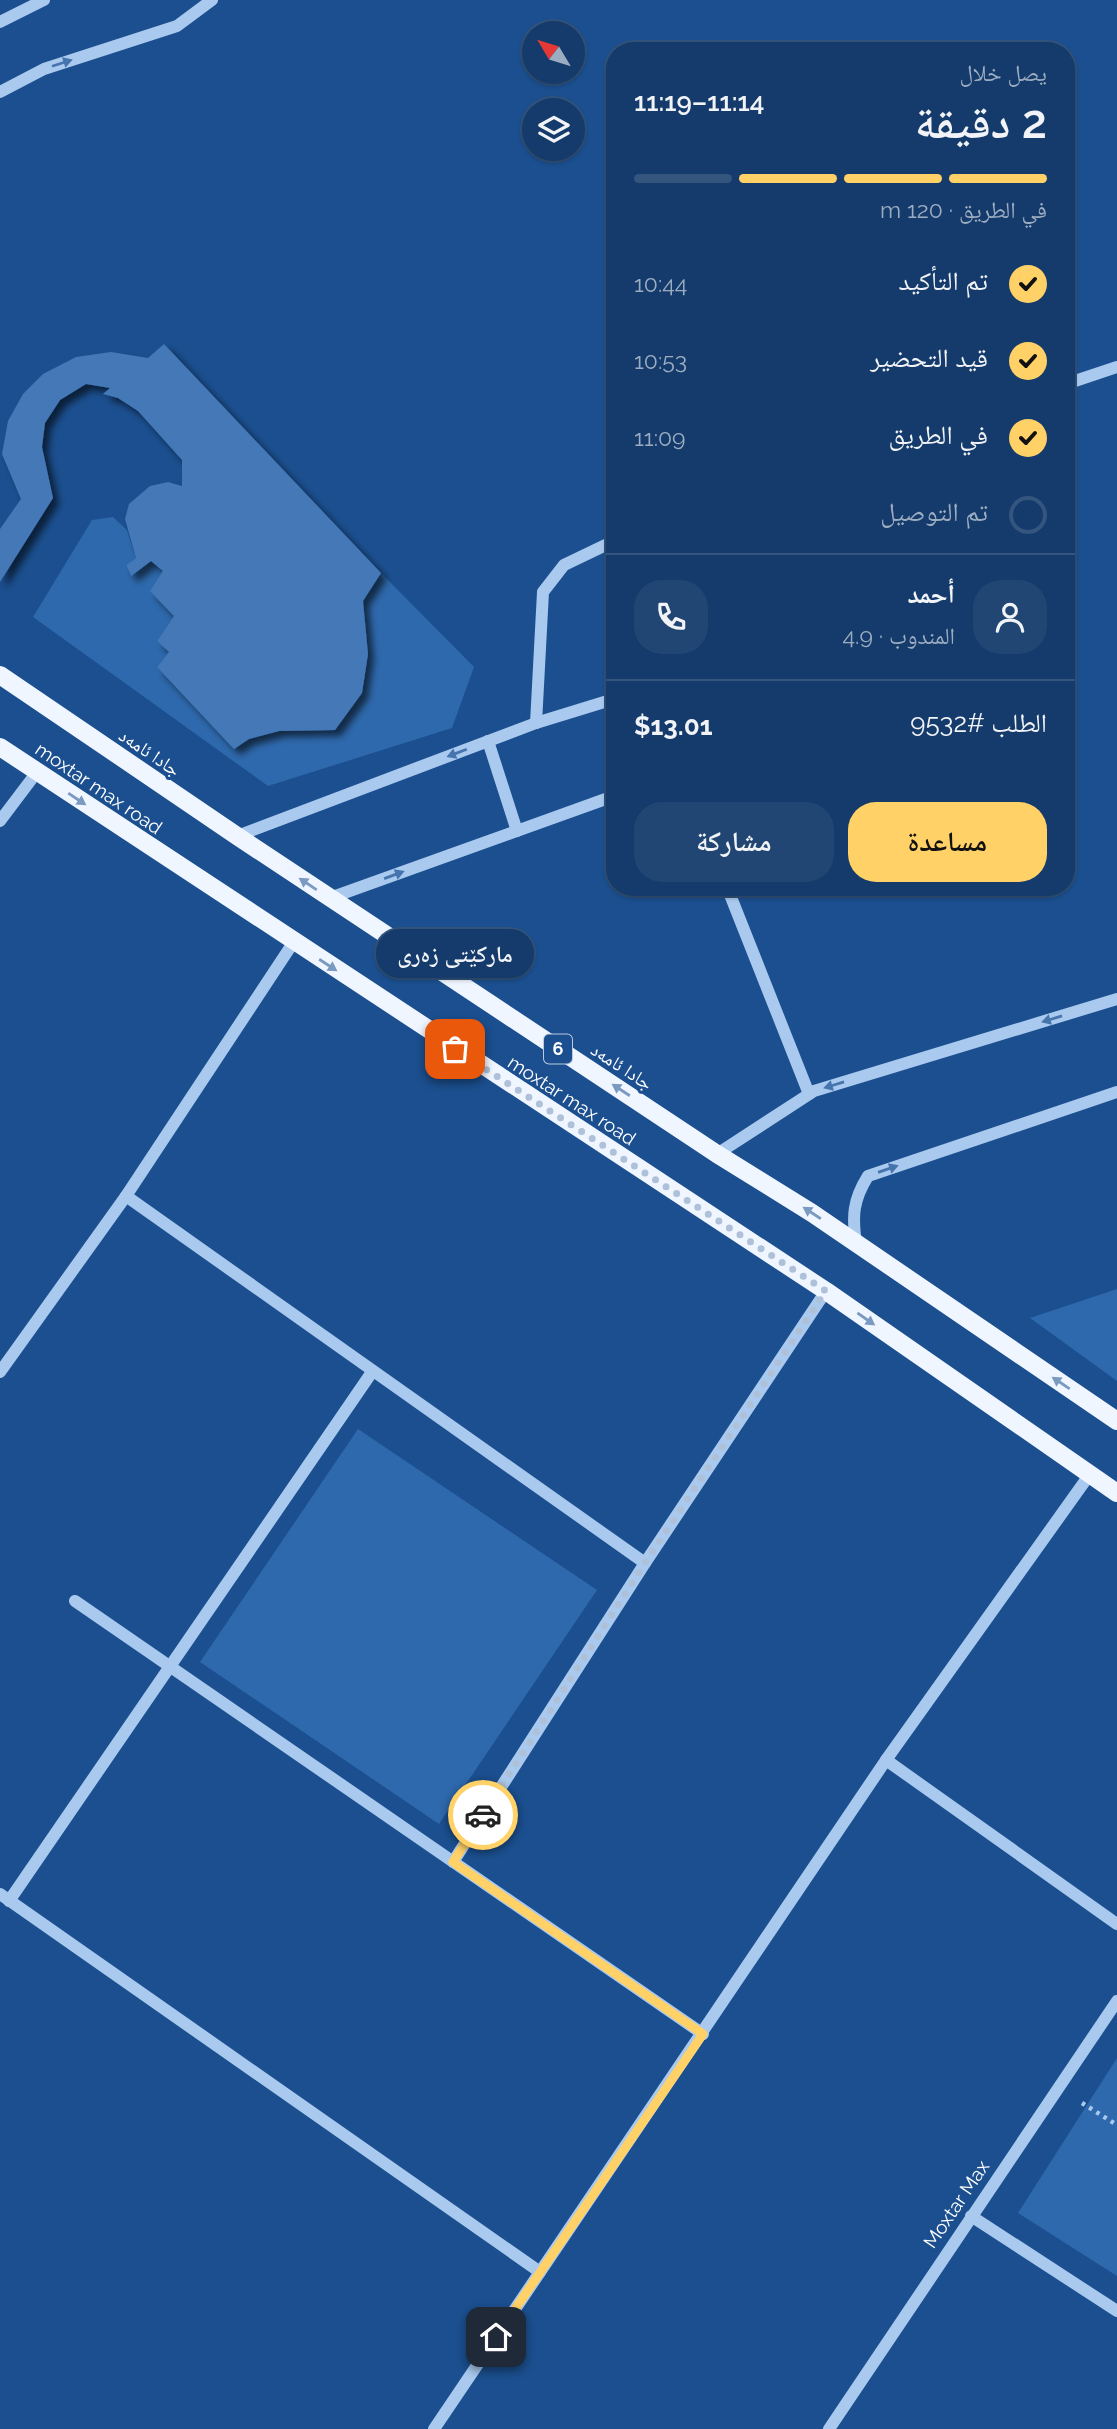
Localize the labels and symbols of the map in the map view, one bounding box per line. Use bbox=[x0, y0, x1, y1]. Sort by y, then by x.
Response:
north arrow bbox=[522, 21, 584, 84]
one-way arrow bbox=[51, 57, 72, 68]
street label: جادا ئامەد bbox=[115, 724, 185, 781]
street label: moxtar max road bbox=[32, 738, 166, 838]
one-way arrow bbox=[447, 747, 468, 758]
one-way arrow bbox=[68, 792, 86, 806]
one-way arrow bbox=[384, 869, 405, 880]
one-way arrow bbox=[299, 877, 317, 891]
callout: مارکێتی زەری bbox=[376, 930, 534, 979]
one-way arrow bbox=[318, 959, 338, 972]
one-way arrow bbox=[1041, 1014, 1062, 1024]
pin bbox=[425, 1019, 485, 1079]
road number: 6 bbox=[544, 1034, 572, 1064]
street label: جادا ئامەد bbox=[587, 1038, 657, 1094]
street label: moxtar max road bbox=[504, 1051, 640, 1149]
one-way arrow bbox=[823, 1080, 844, 1090]
one-way arrow bbox=[611, 1084, 630, 1097]
one-way arrow bbox=[878, 1163, 899, 1174]
one-way arrow bbox=[802, 1207, 822, 1220]
one-way arrow bbox=[857, 1312, 875, 1326]
one-way arrow bbox=[1052, 1376, 1070, 1390]
courier bbox=[448, 1780, 518, 1850]
street label: Moxtar Max bbox=[919, 2156, 994, 2252]
pin bbox=[466, 2307, 526, 2367]

